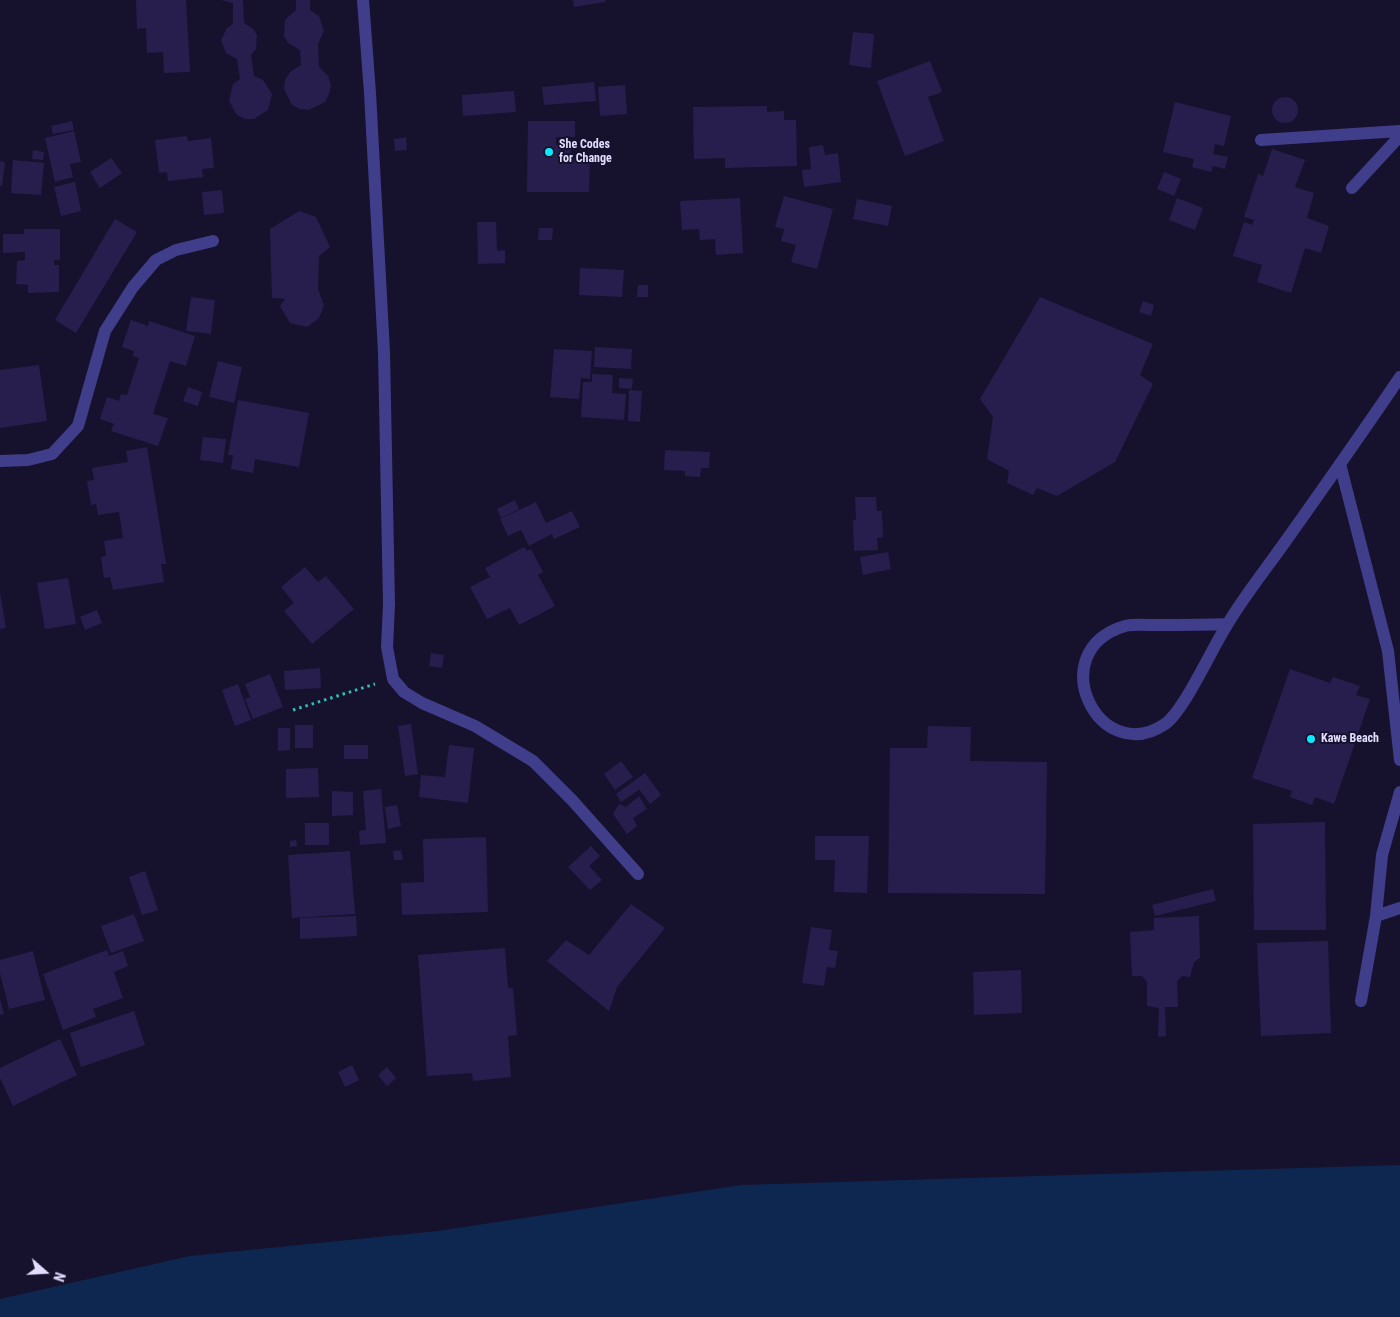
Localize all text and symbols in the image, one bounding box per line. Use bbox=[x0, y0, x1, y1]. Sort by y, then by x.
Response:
place label: She Codes for Change bbox=[559, 138, 612, 166]
marker: She Codes for Change bbox=[543, 146, 555, 158]
place label: Kawe Beach bbox=[1321, 732, 1379, 746]
marker: Kawe Beach bbox=[1305, 733, 1317, 745]
north arrow bbox=[20, 1247, 70, 1297]
text: N bbox=[50, 1270, 68, 1284]

